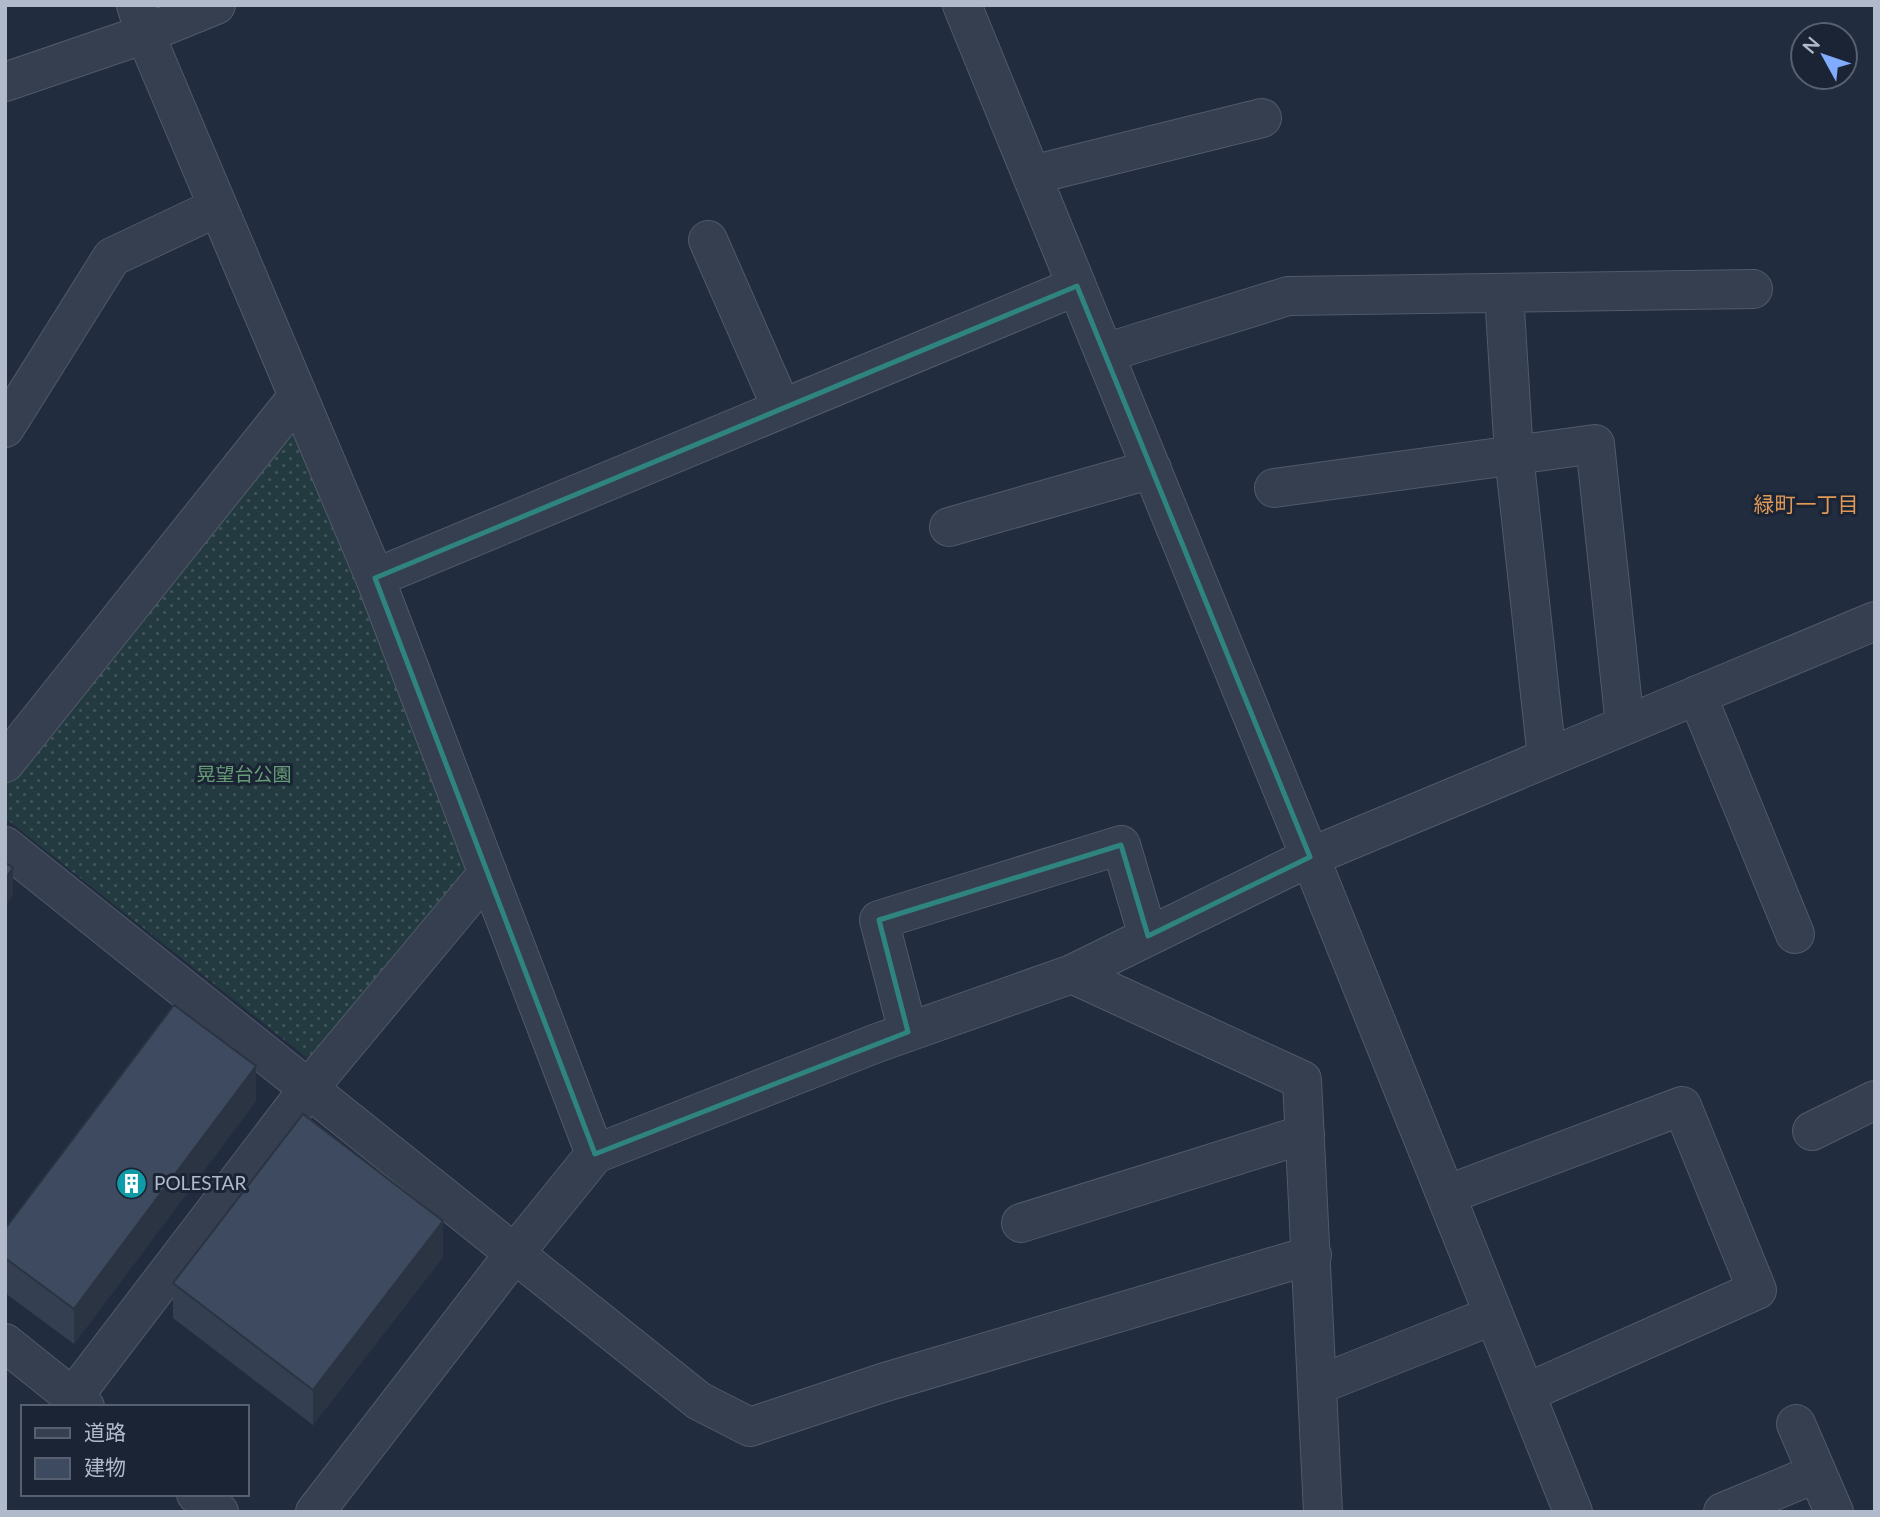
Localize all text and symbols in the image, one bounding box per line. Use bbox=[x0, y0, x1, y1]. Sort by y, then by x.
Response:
north arrow bbox=[1789, 21, 1859, 91]
text: N bbox=[1797, 32, 1824, 58]
district label: 緑町一丁目 bbox=[1754, 491, 1859, 516]
park label: 晃望台公園 bbox=[196, 762, 292, 785]
building icon: POLESTAR bbox=[114, 1166, 148, 1200]
place label: POLESTAR bbox=[154, 1171, 246, 1194]
legend bbox=[21, 1405, 248, 1496]
text: 道路 bbox=[84, 1419, 126, 1444]
text: 建物 bbox=[84, 1454, 126, 1479]

